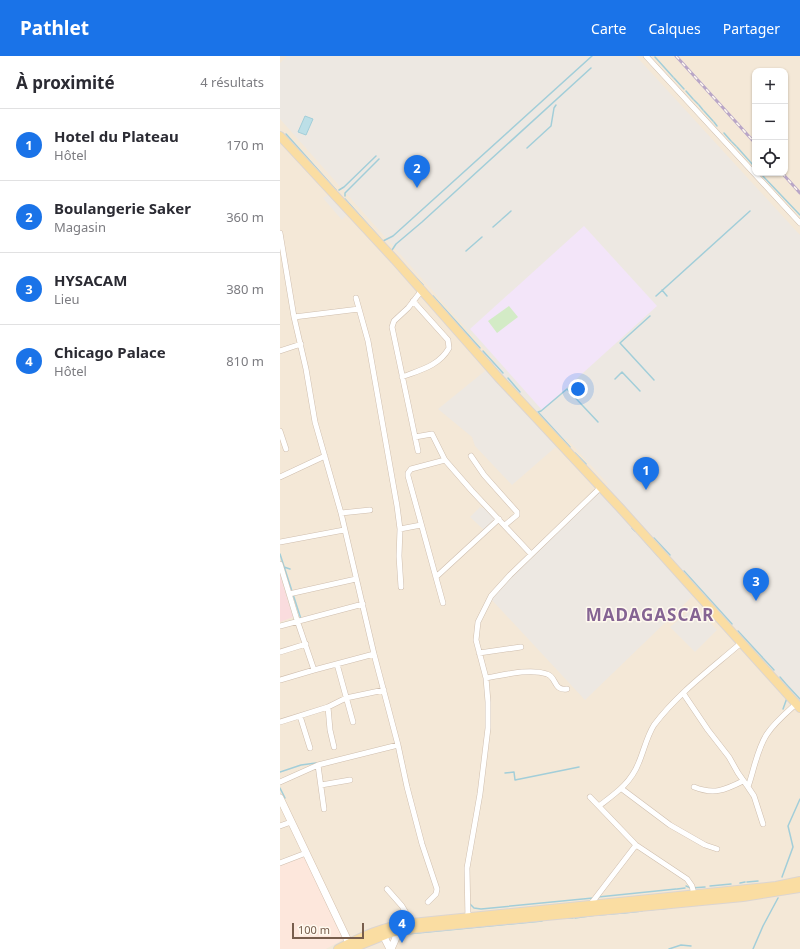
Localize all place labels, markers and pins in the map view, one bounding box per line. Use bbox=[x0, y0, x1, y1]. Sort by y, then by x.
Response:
pin: 2 bbox=[404, 155, 430, 188]
pin: 1 bbox=[633, 457, 659, 490]
pin: 3 bbox=[743, 568, 769, 601]
pin: 4 bbox=[389, 910, 415, 943]

